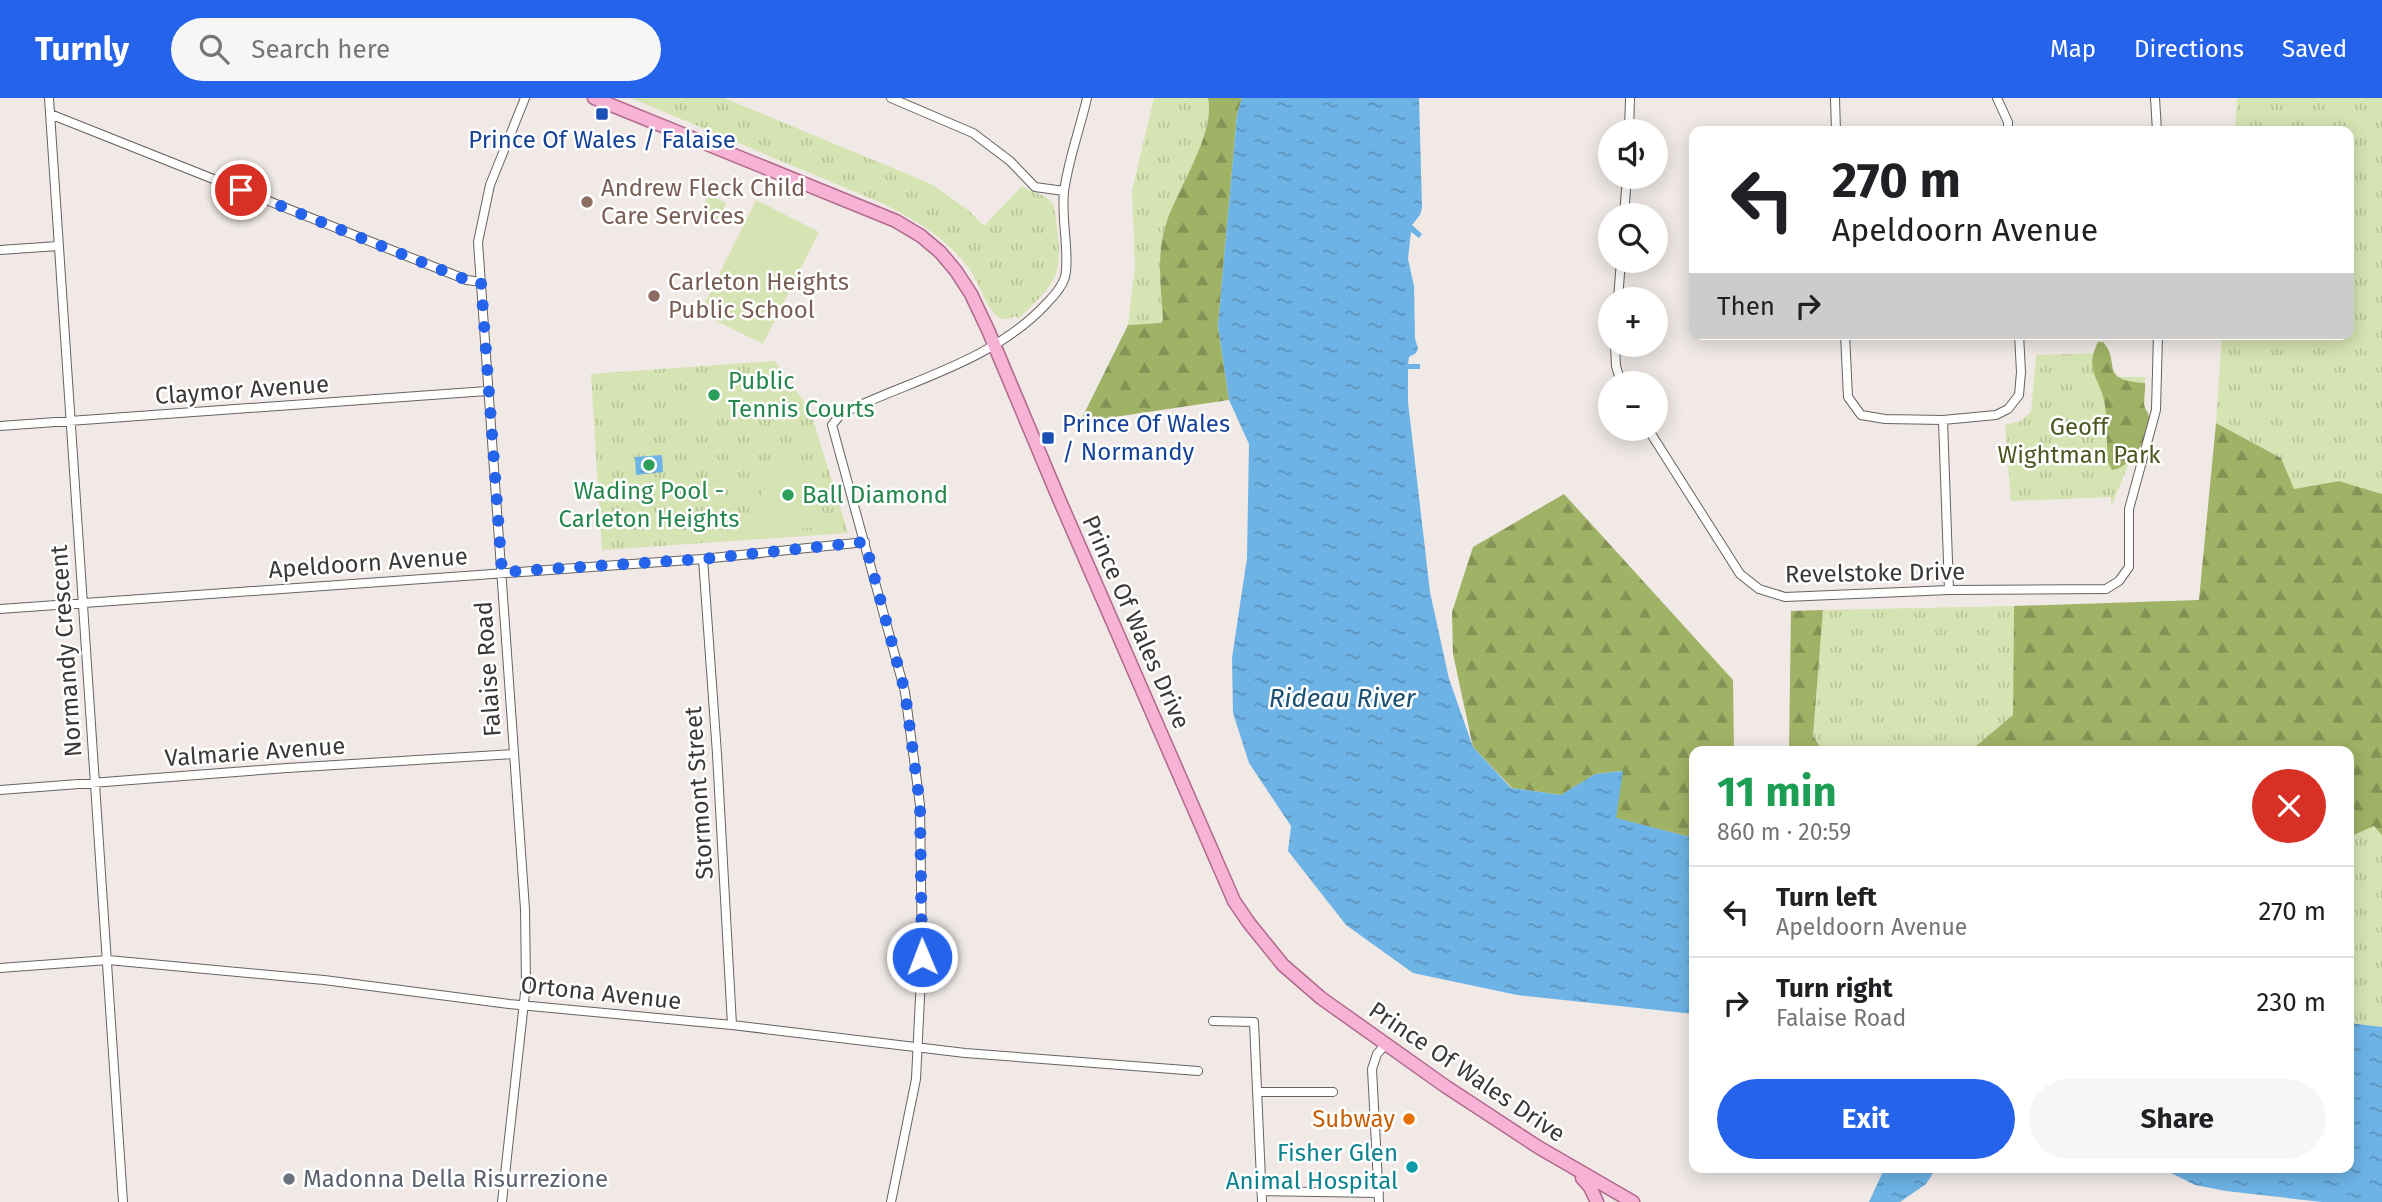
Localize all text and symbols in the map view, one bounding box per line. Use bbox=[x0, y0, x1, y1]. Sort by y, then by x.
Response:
search box bbox=[171, 18, 661, 81]
text: Turnly bbox=[35, 29, 129, 69]
icon: search bbox=[195, 30, 233, 68]
text: Search here bbox=[251, 34, 390, 65]
text: Map bbox=[2050, 35, 2096, 63]
text: Directions bbox=[2134, 35, 2244, 63]
text: Saved bbox=[2282, 35, 2347, 63]
marker: Prince Of Wales / Falaise bbox=[594, 106, 610, 122]
map controls bbox=[1598, 119, 1668, 441]
button: sound bbox=[1598, 119, 1668, 189]
place label: Prince Of Wales / Falaise bbox=[468, 126, 736, 154]
text: 270 m bbox=[1832, 151, 1961, 210]
icon: left bbox=[1717, 154, 1808, 245]
pin bbox=[211, 160, 271, 220]
icon: arrive bbox=[222, 171, 260, 209]
place label: Andrew Fleck Child Care Services bbox=[601, 174, 805, 230]
marker: Andrew Fleck Child Care Services bbox=[579, 194, 595, 210]
button: search bbox=[1598, 203, 1668, 273]
text: Apeldoorn Avenue bbox=[1832, 211, 2098, 249]
place label: Carleton Heights Public School bbox=[668, 268, 849, 324]
button: + bbox=[1598, 287, 1668, 357]
icon: right bbox=[1789, 287, 1827, 325]
marker: Carleton Heights Public School bbox=[646, 288, 662, 304]
text: Then bbox=[1717, 291, 1775, 322]
place label: Public Tennis Courts bbox=[728, 367, 875, 423]
street label: Claymor Avenue bbox=[154, 370, 330, 410]
button: − bbox=[1598, 371, 1668, 441]
marker: Public Tennis Courts bbox=[706, 387, 722, 403]
place label: Prince Of Wales / Normandy bbox=[1062, 410, 1230, 466]
park label: Geoff Wightman Park bbox=[1997, 413, 2161, 469]
marker: Prince Of Wales / Normandy bbox=[1040, 430, 1056, 446]
marker: Wading Pool - Carleton Heights bbox=[641, 457, 657, 473]
place label: Wading Pool - Carleton Heights bbox=[559, 477, 739, 533]
place label: Ball Diamond bbox=[802, 481, 948, 509]
marker: Ball Diamond bbox=[780, 487, 796, 503]
street label: Prince Of Wales Drive bbox=[1076, 511, 1196, 733]
street label: Apeldoorn Avenue bbox=[267, 542, 469, 584]
street label: Normandy Crescent bbox=[45, 544, 87, 758]
street label: Revelstoke Drive bbox=[1785, 557, 1965, 589]
street label: Falaise Road bbox=[469, 600, 507, 738]
water label: Rideau River bbox=[1269, 683, 1416, 714]
street label: Stormont Street bbox=[679, 705, 719, 880]
street label: Valmarie Avenue bbox=[164, 732, 346, 772]
text: 11 min bbox=[1717, 767, 1837, 817]
button: close bbox=[2252, 769, 2326, 843]
text: 860 m · 20:59 bbox=[1717, 818, 1851, 846]
text: Turn left bbox=[1776, 882, 1877, 913]
icon: left bbox=[1717, 893, 1755, 931]
text: 270 m bbox=[2258, 896, 2326, 927]
text: Apeldoorn Avenue bbox=[1776, 913, 1967, 941]
position arrow bbox=[885, 920, 959, 994]
street label: Ortona Avenue bbox=[519, 971, 683, 1015]
text: Turn right bbox=[1776, 973, 1893, 1004]
icon: right bbox=[1717, 984, 1755, 1022]
text: 230 m bbox=[2257, 987, 2326, 1018]
street label: Prince Of Wales Drive bbox=[1364, 996, 1570, 1148]
text: Falaise Road bbox=[1776, 1004, 1906, 1032]
button: Exit bbox=[1717, 1079, 2015, 1159]
button: Share bbox=[2029, 1079, 2326, 1159]
place label: Subway bbox=[1312, 1105, 1395, 1133]
marker: Subway bbox=[1401, 1111, 1417, 1127]
place label: Fisher Glen Animal Hospital bbox=[1226, 1139, 1398, 1195]
marker: Fisher Glen Animal Hospital bbox=[1404, 1159, 1420, 1175]
place label: Madonna Della Risurrezione bbox=[303, 1165, 608, 1193]
marker: Madonna Della Risurrezione bbox=[281, 1171, 297, 1187]

